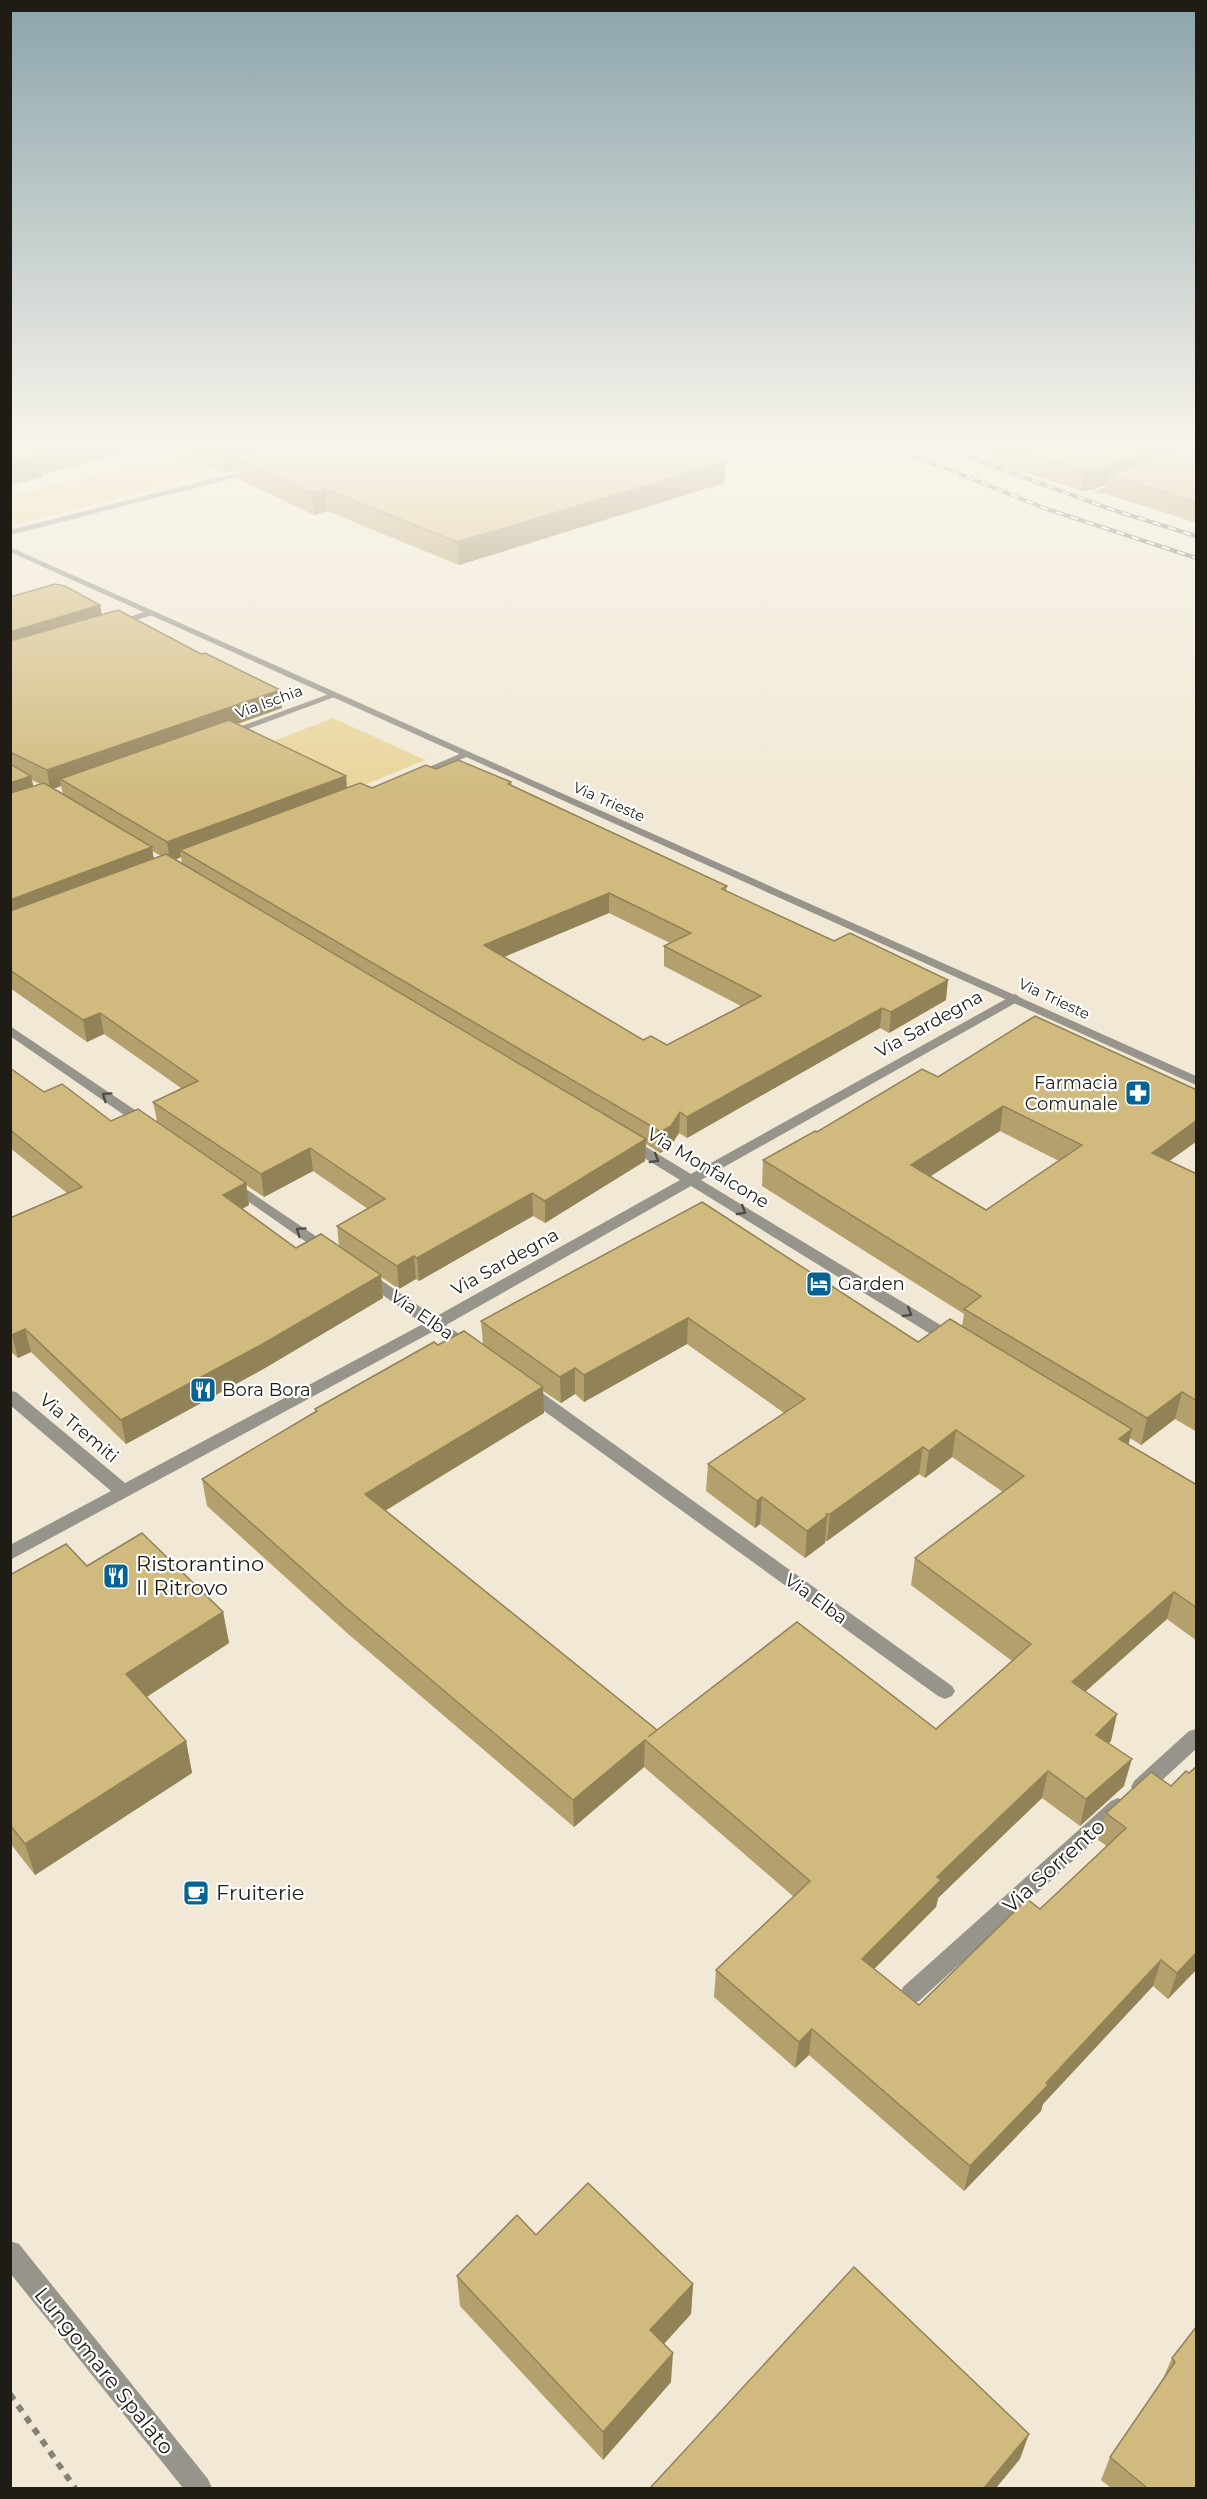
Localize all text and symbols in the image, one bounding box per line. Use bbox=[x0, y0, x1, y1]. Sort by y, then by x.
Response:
street label: Via Ischia bbox=[233, 681, 305, 722]
street label: Via Trieste bbox=[570, 777, 648, 826]
street label: Via Trieste bbox=[1015, 974, 1093, 1023]
street label: Via Sardegna bbox=[871, 985, 987, 1063]
place label: Farmacia Comunale bbox=[1025, 1072, 1118, 1115]
pharmacy icon: Farmacia Comunale bbox=[1123, 1078, 1153, 1108]
one-way arrow bbox=[101, 1092, 112, 1103]
street label: Via Monfalcone bbox=[643, 1123, 773, 1213]
one-way arrow bbox=[649, 1151, 659, 1163]
one-way arrow bbox=[736, 1204, 746, 1215]
street label: Via Sardegna bbox=[447, 1223, 563, 1301]
one-way arrow bbox=[296, 1227, 307, 1238]
hotel icon: Garden bbox=[804, 1269, 834, 1299]
place label: Garden bbox=[838, 1273, 905, 1295]
street label: Via Elba bbox=[386, 1285, 458, 1345]
one-way arrow bbox=[902, 1305, 912, 1317]
restaurant icon: Bora Bora bbox=[188, 1375, 218, 1405]
place label: Bora Bora bbox=[222, 1379, 311, 1401]
street label: Via Tremiti bbox=[35, 1389, 123, 1467]
place label: Ristorantino Il Ritrovo bbox=[136, 1551, 264, 1600]
restaurant icon: Ristorantino Il Ritrovo bbox=[101, 1561, 131, 1591]
street label: Via Elba bbox=[780, 1569, 852, 1629]
street label: Via Sorrento bbox=[998, 1813, 1110, 1918]
cafe icon: Fruiterie bbox=[181, 1878, 211, 1908]
place label: Fruiterie bbox=[216, 1880, 305, 1905]
street label: Lungomare Spalato bbox=[29, 2282, 180, 2459]

